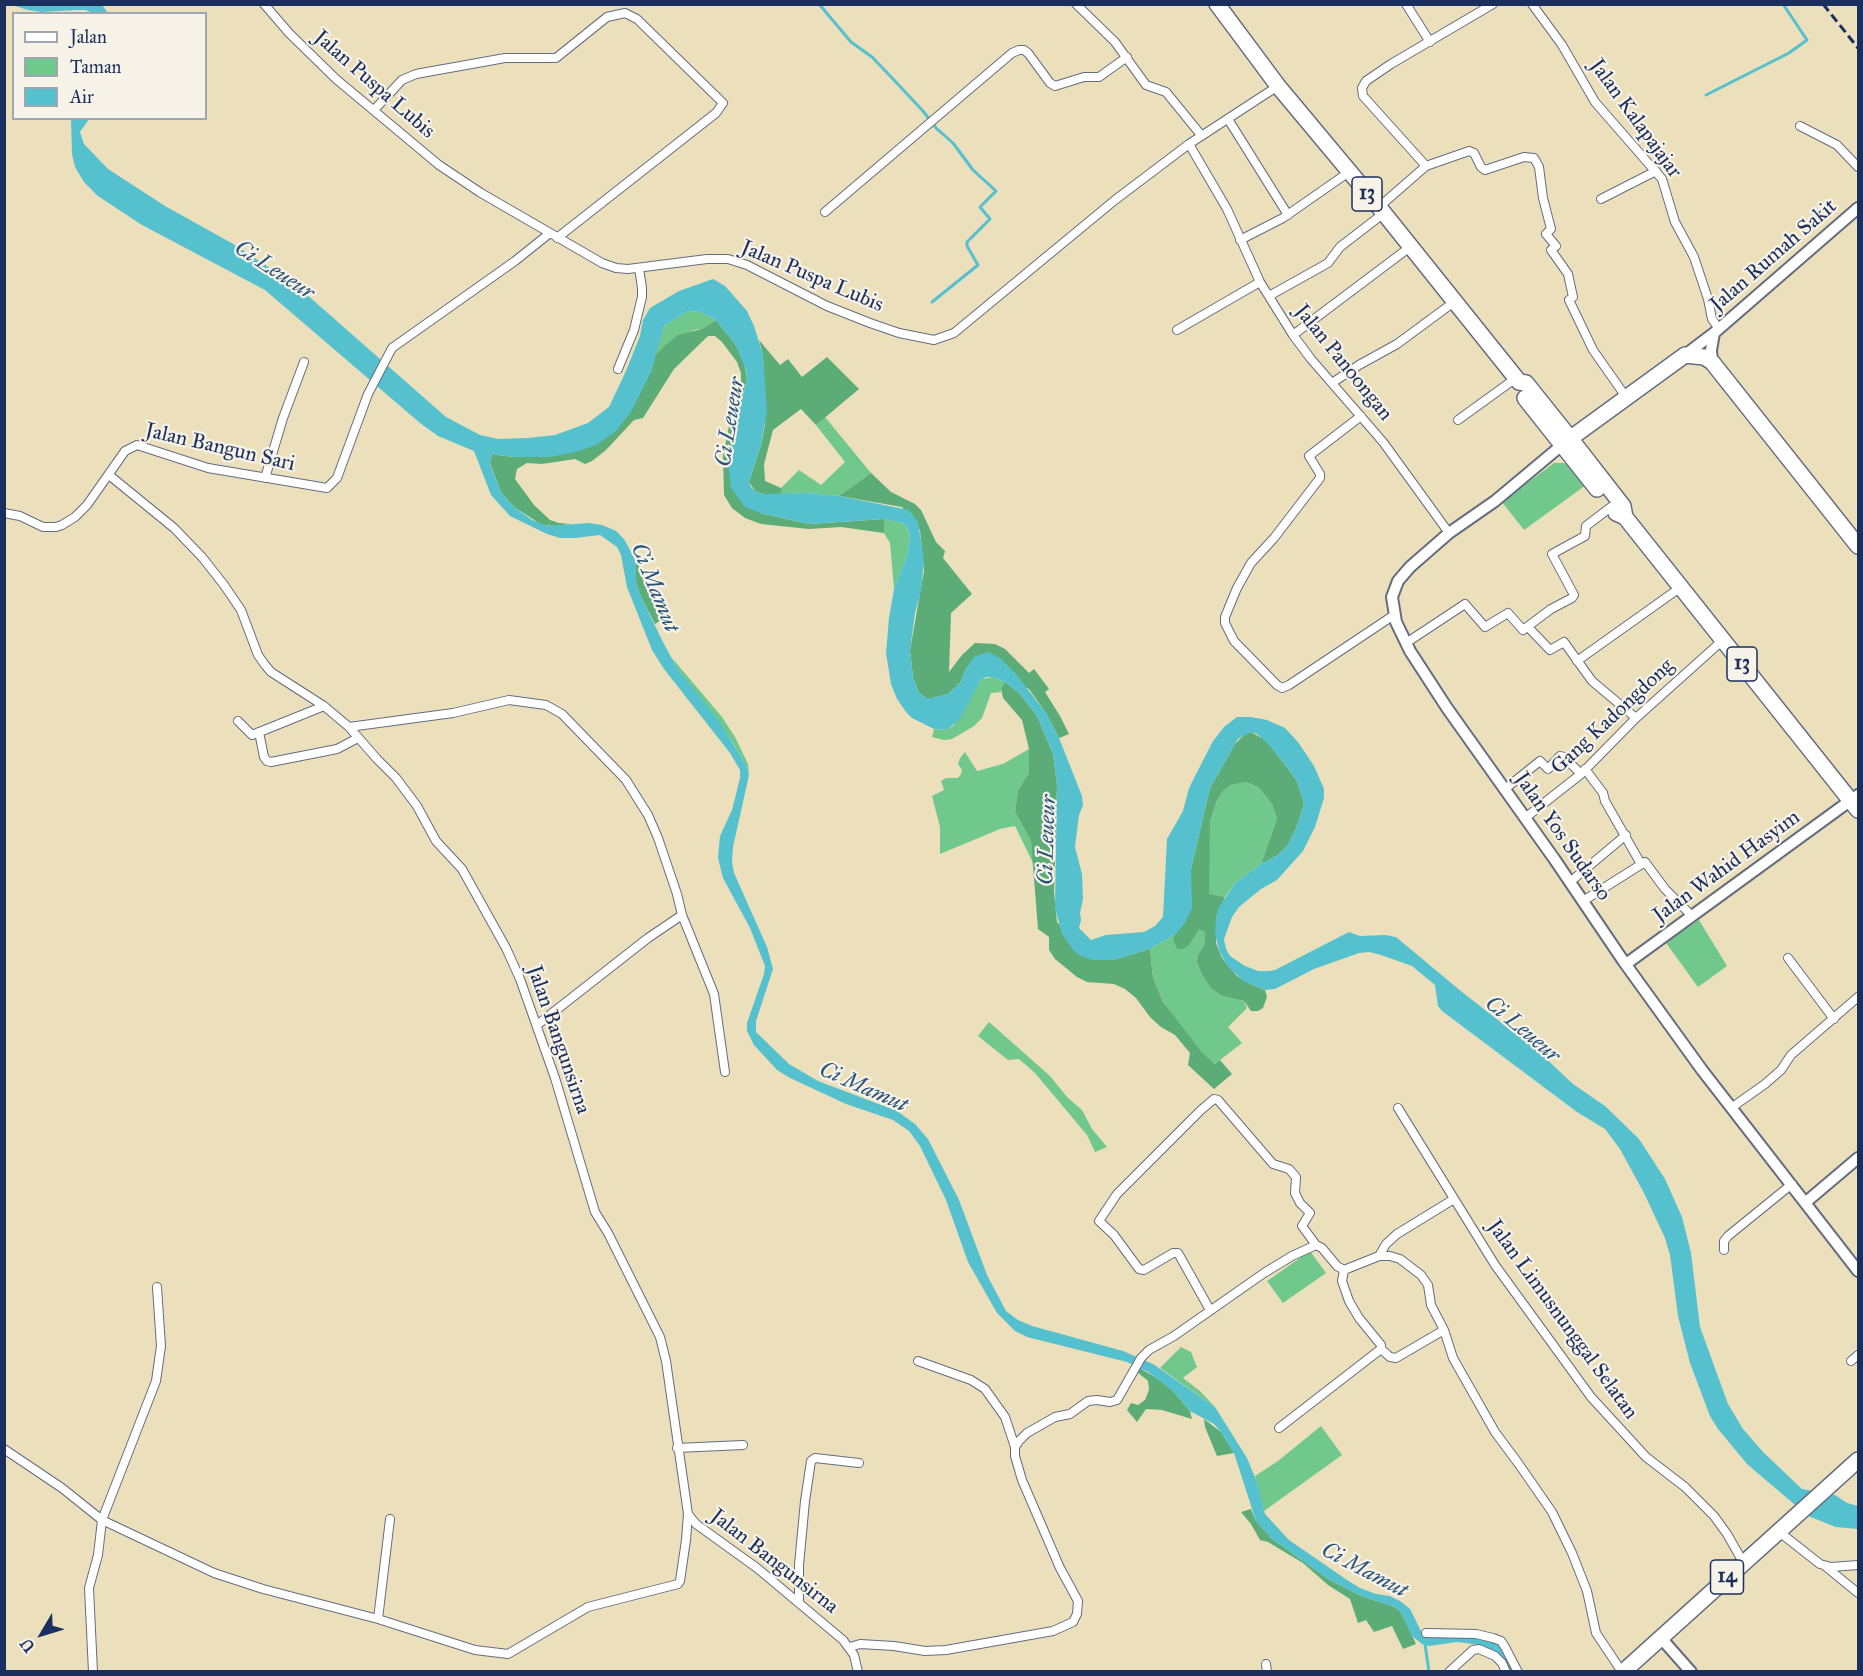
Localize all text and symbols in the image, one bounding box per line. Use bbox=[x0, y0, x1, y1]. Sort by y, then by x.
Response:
legend bbox=[12, 12, 207, 120]
text: Jalan bbox=[70, 26, 107, 48]
street label: Jalan Puspa Lubis bbox=[308, 26, 440, 144]
street label: Jalan Kalapajajar bbox=[1583, 55, 1687, 183]
text: Taman bbox=[70, 56, 121, 78]
text: Air bbox=[70, 86, 94, 108]
road number: 13 bbox=[1352, 177, 1382, 211]
street label: Jalan Rumah Sakit bbox=[1706, 194, 1842, 318]
water label: Ci Leueur bbox=[229, 235, 319, 307]
street label: Jalan Puspa Lubis bbox=[737, 236, 887, 318]
street label: Jalan Panoongan bbox=[1289, 300, 1397, 426]
water label: Ci Leueur bbox=[711, 375, 751, 469]
street label: Jalan Bangun Sari bbox=[143, 419, 297, 477]
water label: Ci Mamut bbox=[624, 540, 684, 636]
road number: 13 bbox=[1727, 647, 1757, 681]
street label: Gang Kadongdong bbox=[1546, 654, 1680, 780]
street label: Jalan Yos Sudarso bbox=[1508, 768, 1616, 906]
water label: Ci Leueur bbox=[1033, 794, 1063, 886]
street label: Jalan Wahid Hasyim bbox=[1649, 805, 1805, 929]
street label: Jalan Bangunsirna bbox=[521, 962, 595, 1118]
water label: Ci Leueur bbox=[1479, 991, 1565, 1069]
water label: Ci Mamut bbox=[815, 1057, 911, 1119]
street label: Jalan Limusnunggal Selatan bbox=[1481, 1215, 1643, 1425]
street label: Jalan Bangunsirna bbox=[705, 1504, 843, 1620]
water label: Ci Mamut bbox=[1316, 1537, 1412, 1605]
road number: 14 bbox=[1710, 1560, 1744, 1594]
north arrow bbox=[12, 1604, 72, 1664]
text: U bbox=[16, 1635, 39, 1656]

